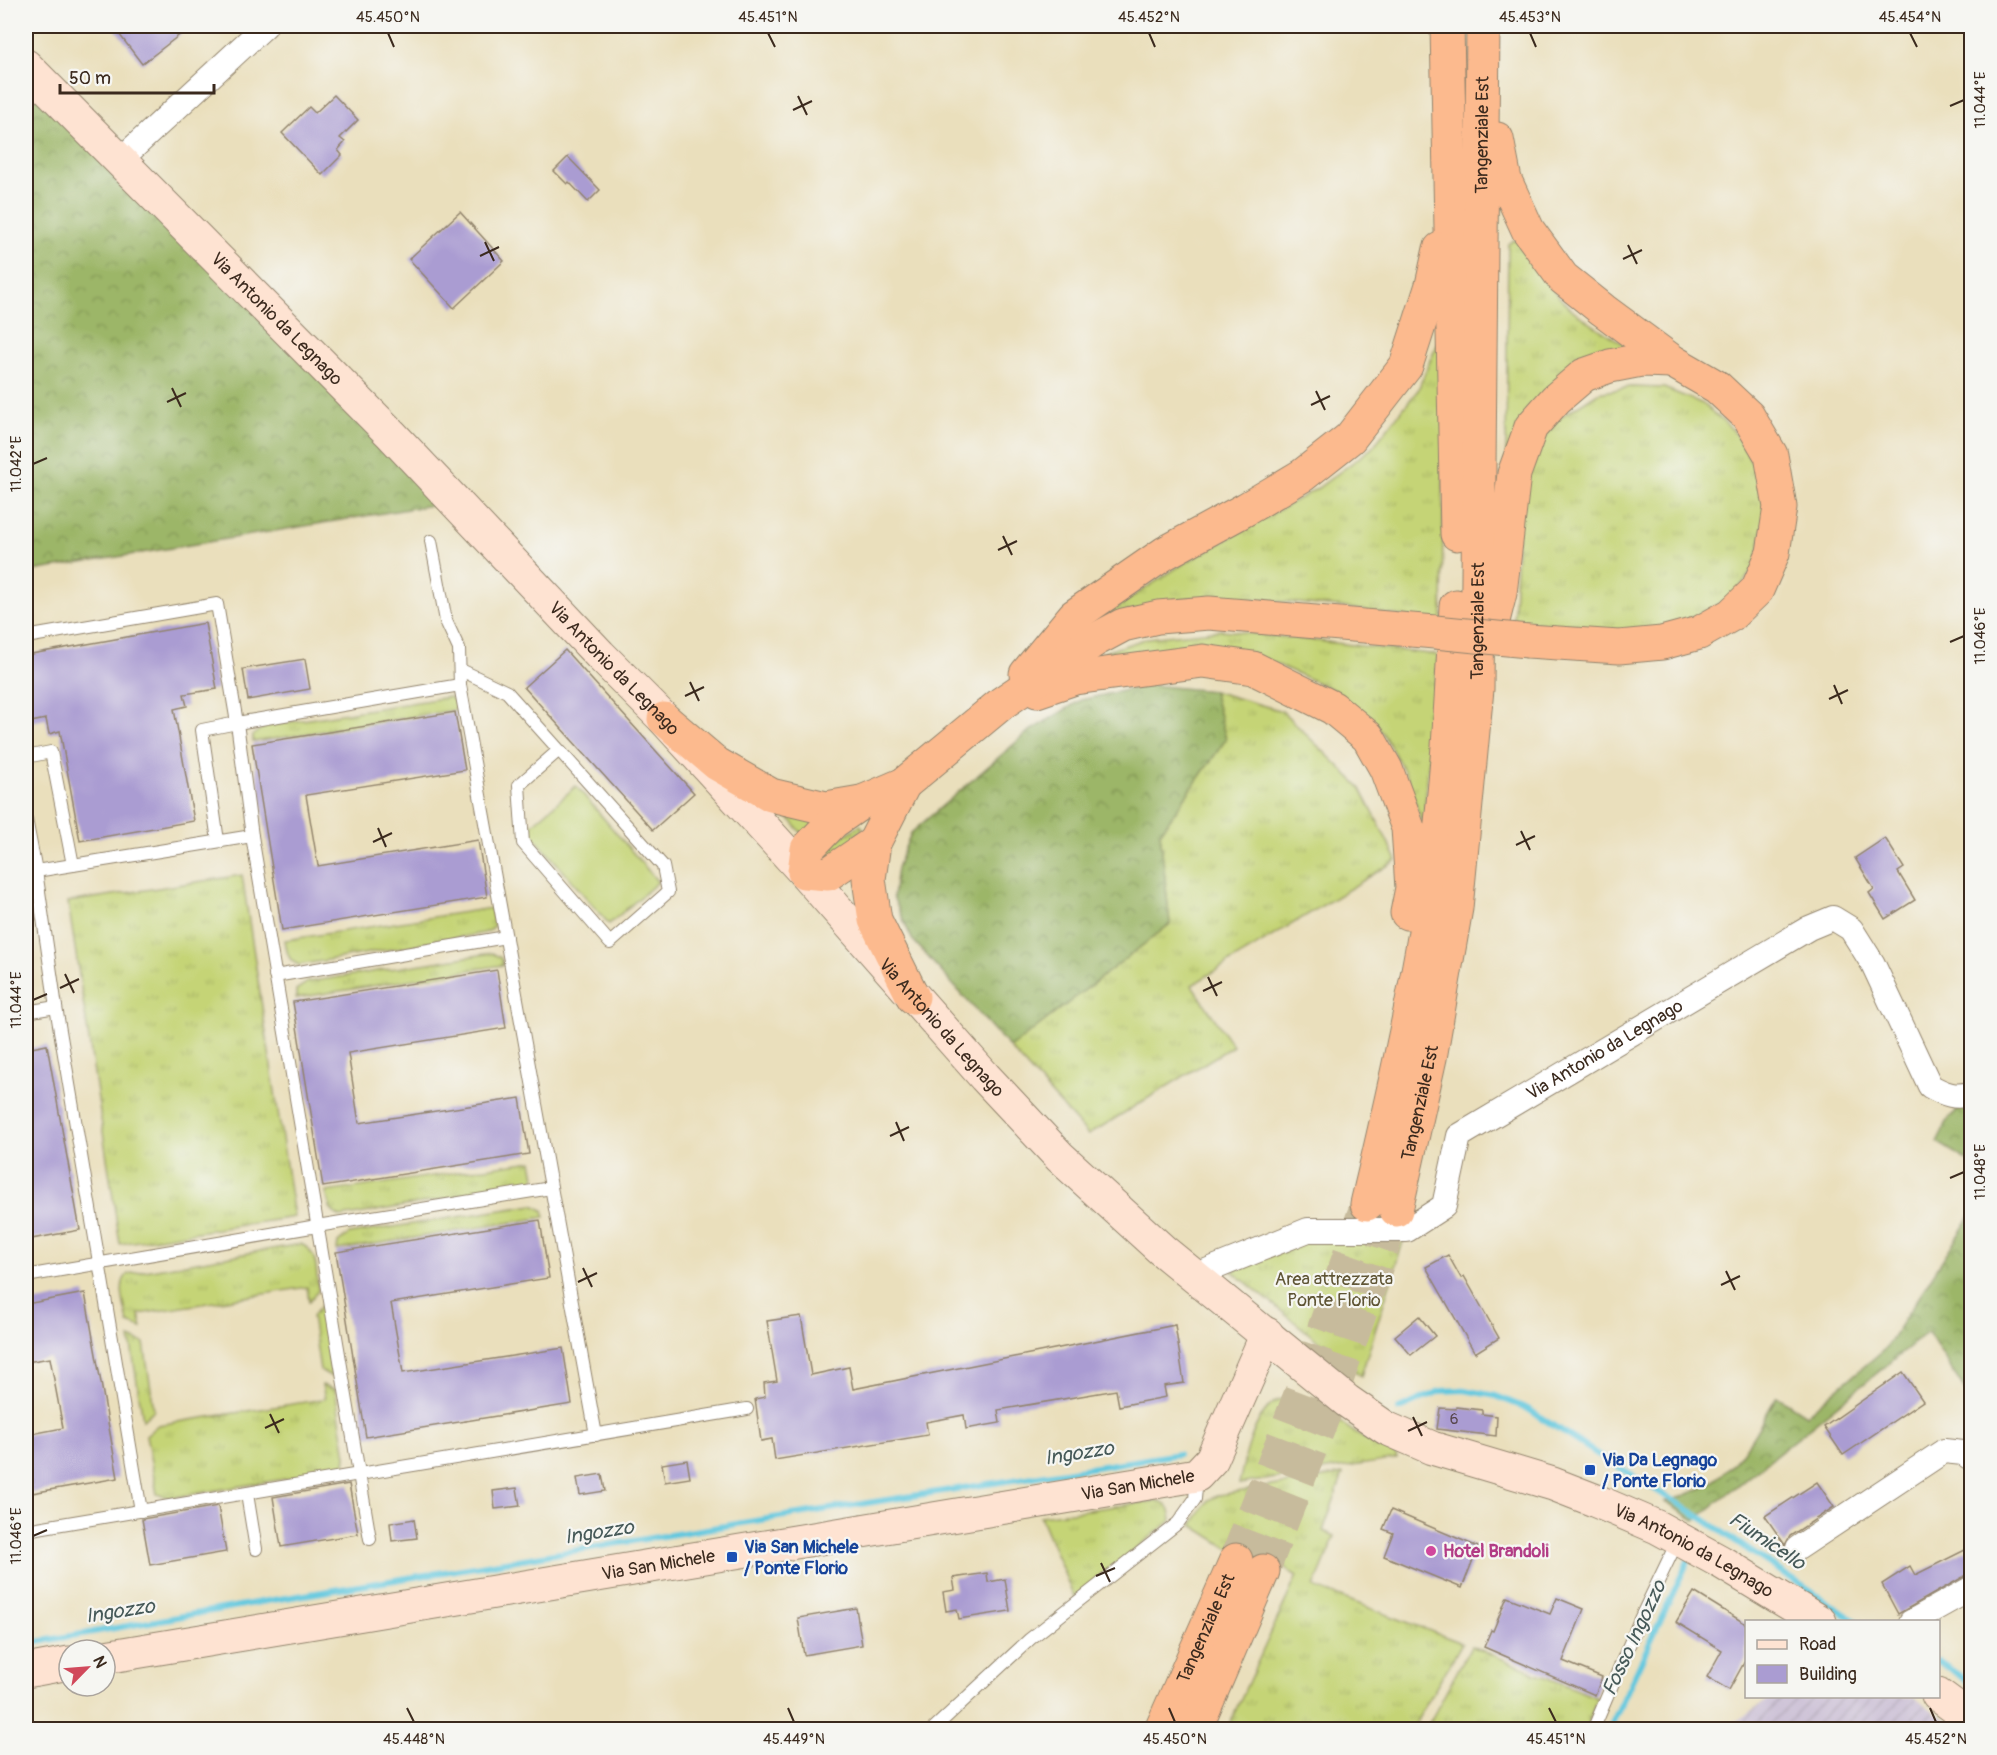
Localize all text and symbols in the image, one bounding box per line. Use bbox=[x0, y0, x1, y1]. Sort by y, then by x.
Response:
text: 45.450°N bbox=[356, 8, 420, 27]
text: 45.451°N bbox=[738, 8, 798, 27]
text: 45.452°N bbox=[1118, 8, 1180, 27]
text: 45.453°N bbox=[1499, 8, 1561, 27]
text: 45.454°N bbox=[1879, 8, 1941, 27]
scale bar bbox=[60, 57, 214, 95]
text: 50 m bbox=[69, 67, 111, 90]
text: 11.044°E bbox=[1971, 71, 1990, 129]
street label: Tangenziale Est bbox=[1470, 75, 1494, 194]
street label: Via Antonio da Legnago bbox=[206, 247, 348, 390]
text: 11.042°E bbox=[7, 435, 26, 492]
street label: Tangenziale Est bbox=[1466, 561, 1490, 680]
street label: Via Antonio da Legnago bbox=[544, 597, 685, 740]
text: 11.046°E bbox=[1971, 607, 1990, 665]
street label: Via Antonio da Legnago bbox=[874, 953, 1010, 1102]
text: 11.044°E bbox=[7, 971, 26, 1029]
street label: Via Antonio da Legnago bbox=[1522, 994, 1687, 1105]
street label: Tangenziale Est bbox=[1396, 1043, 1444, 1162]
text: 11.048°E bbox=[1971, 1144, 1990, 1200]
park label: Area attrezzata Ponte Florio bbox=[1275, 1268, 1393, 1312]
house number: 6 bbox=[1450, 1410, 1458, 1429]
water label: Ingozzo bbox=[1043, 1435, 1116, 1471]
place label: Via Da Legnago / Ponte Florio bbox=[1602, 1449, 1718, 1493]
marker: Via Da Legnago / Ponte Florio bbox=[1583, 1463, 1597, 1477]
street label: Via San Michele bbox=[1079, 1464, 1196, 1506]
street label: Via Antonio da Legnago bbox=[1610, 1498, 1778, 1603]
water label: Fiumicello bbox=[1724, 1506, 1811, 1576]
text: 11.046°E bbox=[7, 1507, 26, 1565]
water label: Ingozzo bbox=[563, 1514, 636, 1550]
place label: Via San Michele / Ponte Florio bbox=[744, 1536, 860, 1580]
place label: Hotel Brandoli bbox=[1443, 1540, 1549, 1563]
street label: Via San Michele bbox=[600, 1544, 717, 1586]
marker: Hotel Brandoli bbox=[1424, 1544, 1438, 1558]
marker: Via San Michele / Ponte Florio bbox=[725, 1550, 739, 1564]
street label: Tangenziale Est bbox=[1172, 1569, 1240, 1687]
water label: Fosso Ingozzo bbox=[1596, 1575, 1672, 1700]
water label: Ingozzo bbox=[84, 1593, 157, 1629]
legend bbox=[1745, 1620, 1940, 1698]
text: Road bbox=[1799, 1633, 1836, 1656]
north arrow bbox=[57, 1638, 117, 1698]
text: N bbox=[88, 1653, 111, 1671]
text: Building bbox=[1799, 1663, 1857, 1686]
text: 45.448°N bbox=[383, 1730, 445, 1749]
text: 45.449°N bbox=[763, 1730, 825, 1749]
text: 45.450°N bbox=[1143, 1730, 1207, 1749]
text: 45.451°N bbox=[1526, 1730, 1586, 1749]
text: 45.452°N bbox=[1905, 1730, 1967, 1749]

